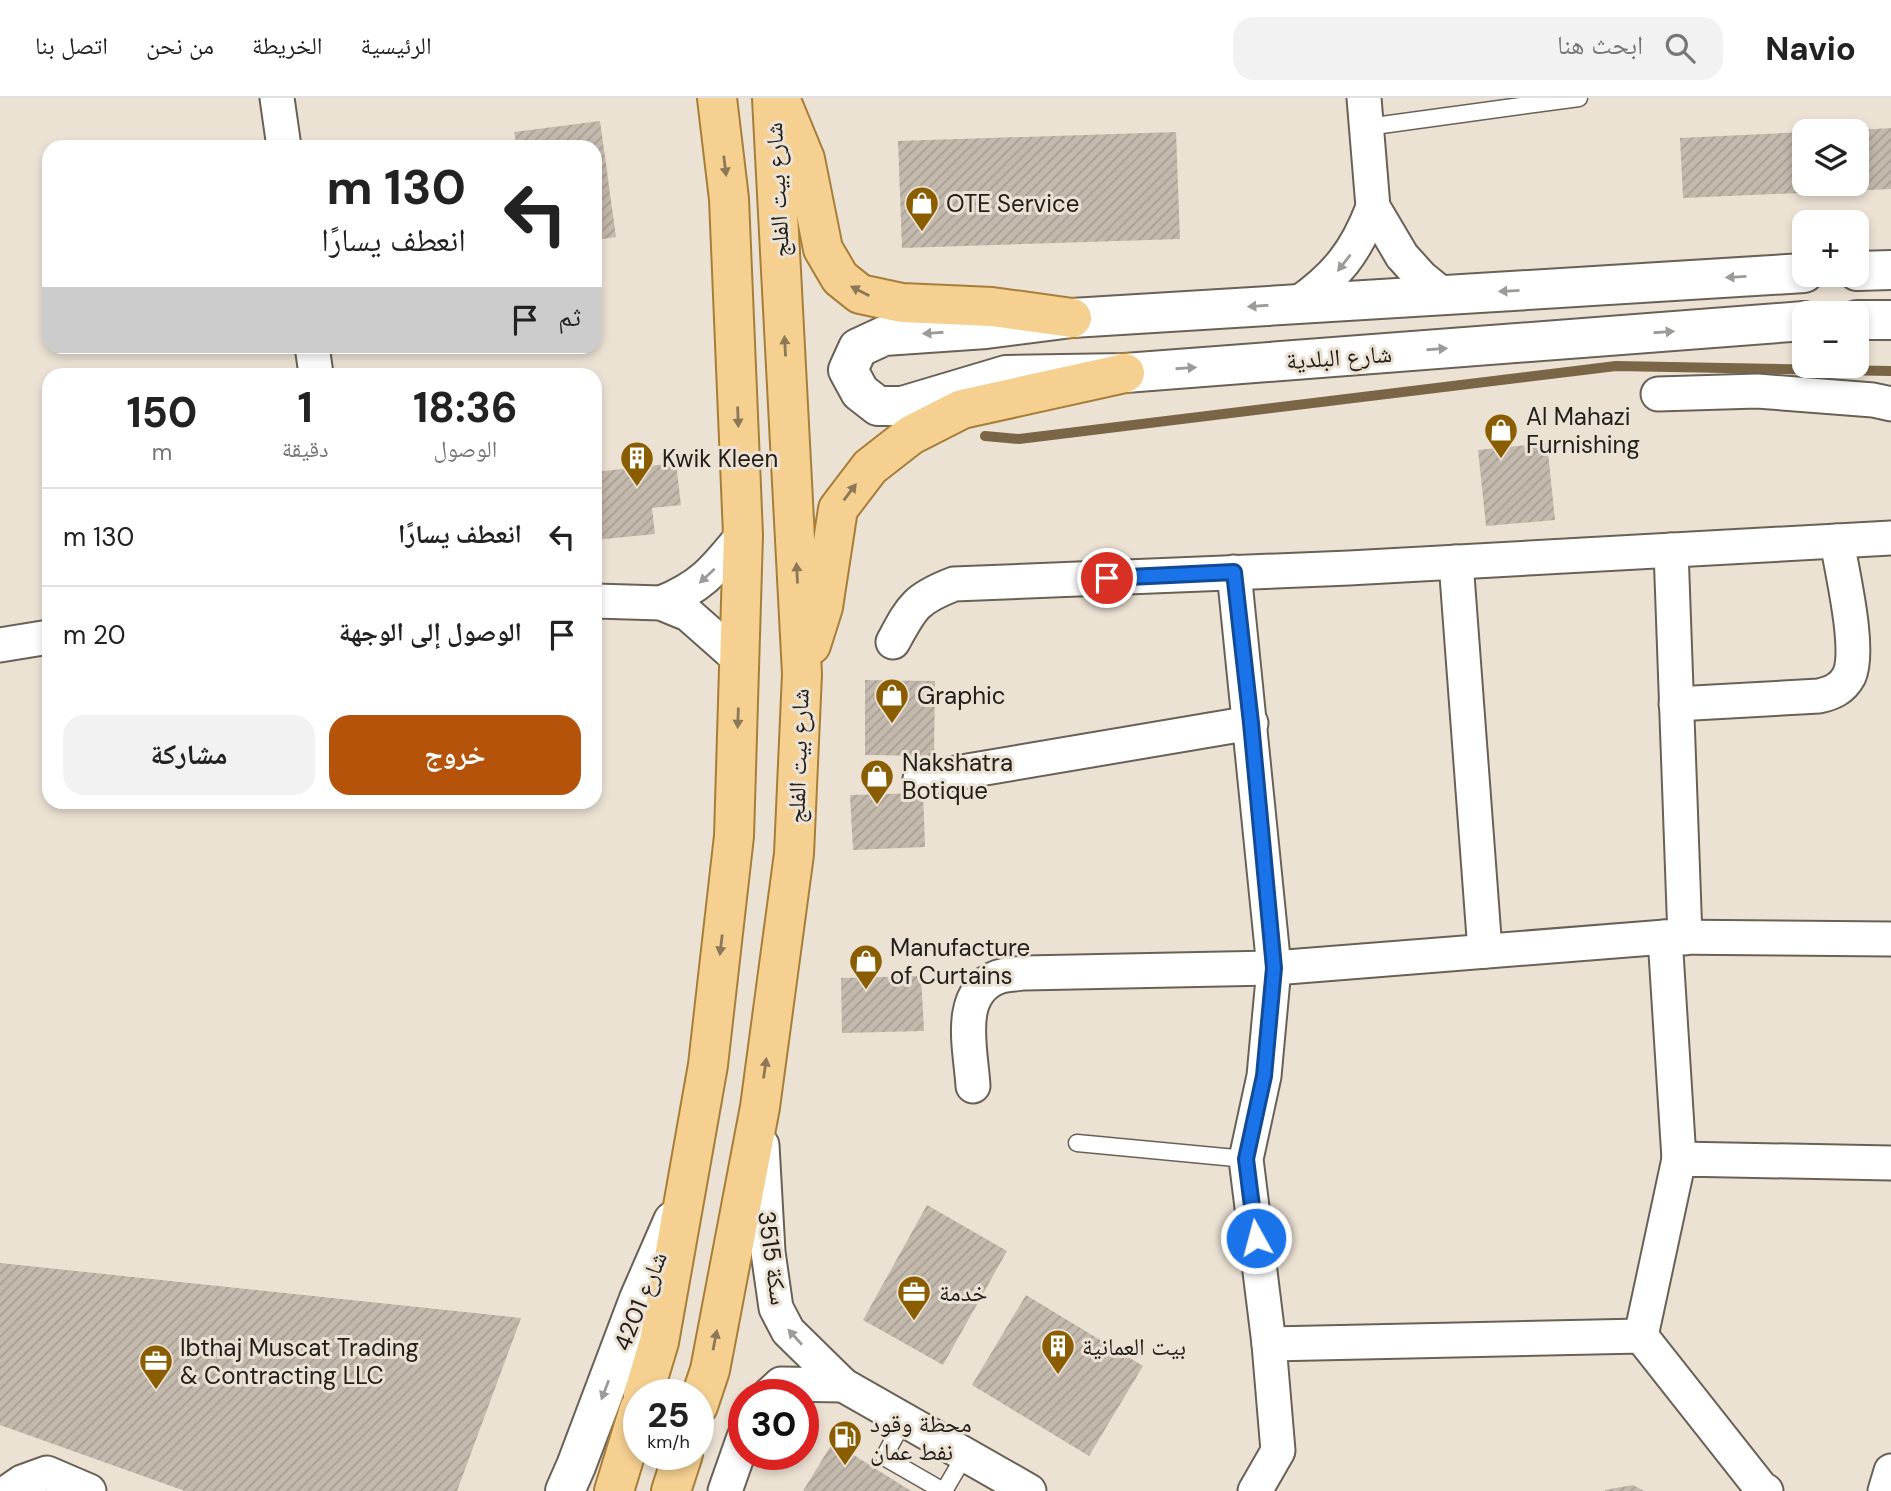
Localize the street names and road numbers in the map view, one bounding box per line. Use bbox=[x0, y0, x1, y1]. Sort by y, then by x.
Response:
street label: شارع بيت الفلج bbox=[758, 122, 796, 258]
street label: شارع البلدية bbox=[1285, 338, 1393, 376]
street label: شارع بيت الفلج bbox=[780, 688, 816, 824]
street label: سكة 3515 bbox=[751, 1209, 795, 1307]
street label: شارع 4201 bbox=[606, 1247, 674, 1355]

